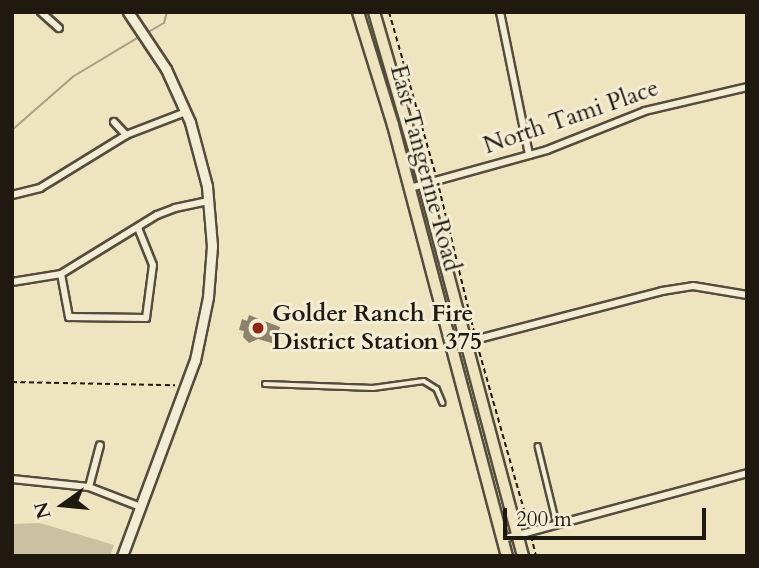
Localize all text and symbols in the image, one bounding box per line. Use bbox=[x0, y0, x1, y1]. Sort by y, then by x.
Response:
street label: East Tangerine Road bbox=[384, 62, 466, 274]
street label: North Tami Place bbox=[480, 74, 662, 160]
place label: Golder Ranch Fire District Station 375 bbox=[272, 300, 482, 356]
marker: Golder Ranch Fire District Station 375 bbox=[250, 320, 266, 336]
north arrow bbox=[28, 470, 98, 540]
scale bar bbox=[507, 494, 710, 538]
text: N bbox=[28, 499, 57, 522]
text: 200 m bbox=[516, 505, 572, 534]

